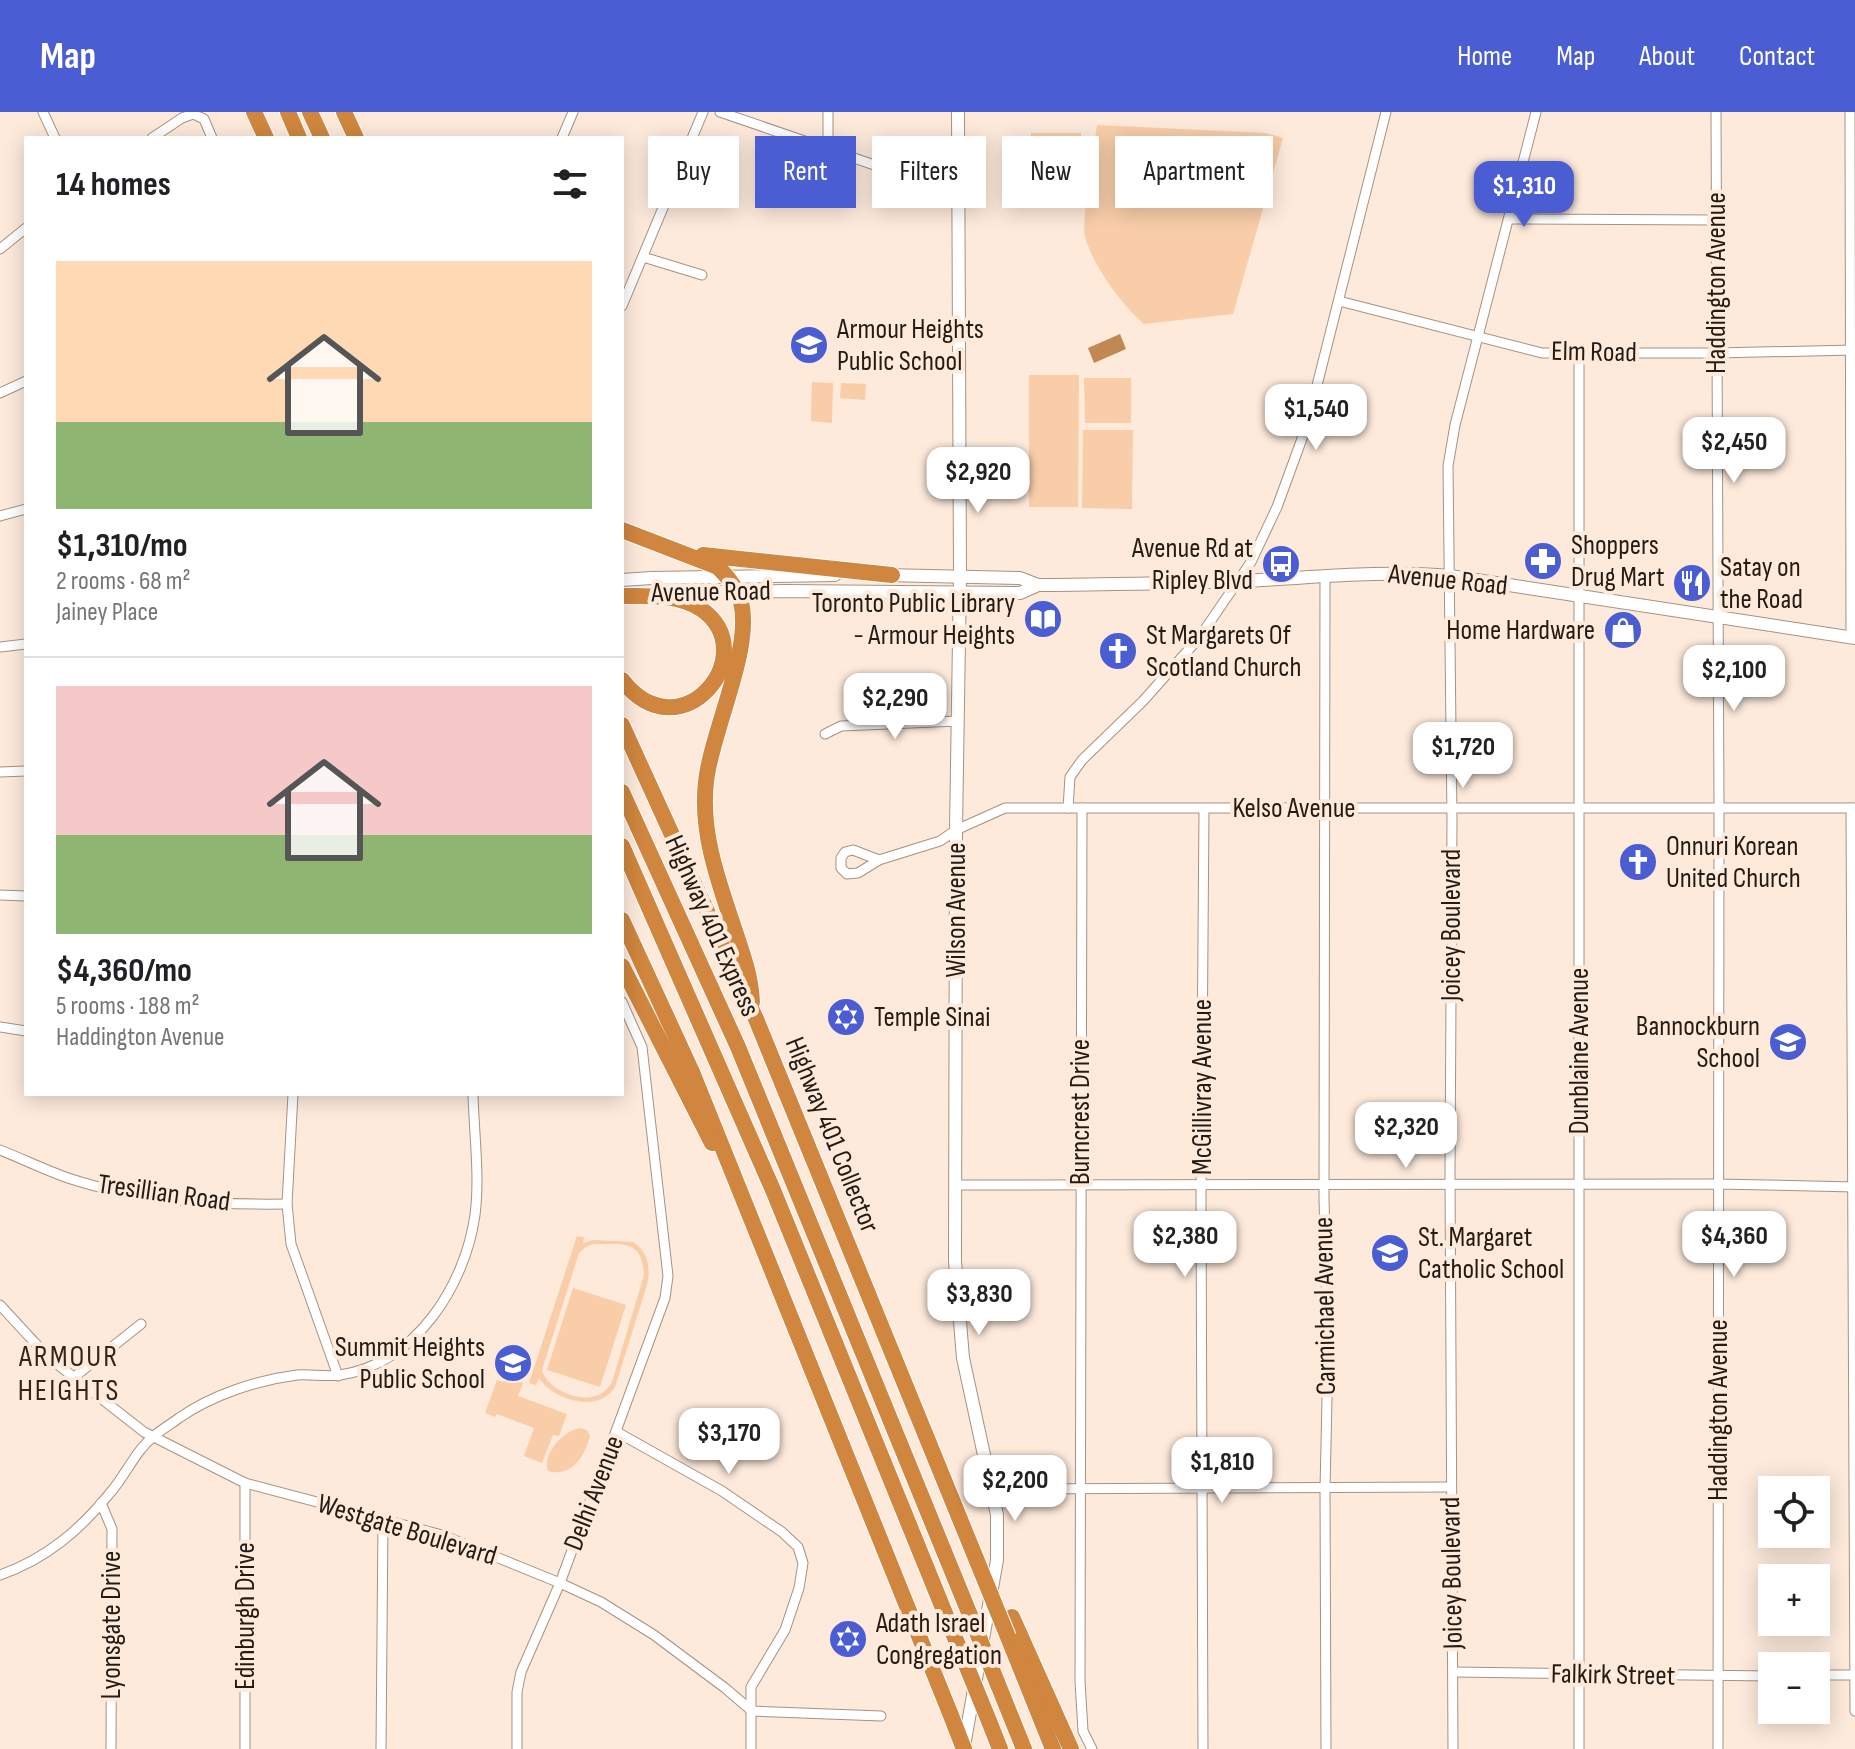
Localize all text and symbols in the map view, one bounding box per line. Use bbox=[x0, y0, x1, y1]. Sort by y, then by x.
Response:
text: Map bbox=[40, 34, 96, 79]
text: Home bbox=[1457, 40, 1512, 73]
text: Map bbox=[1556, 40, 1595, 73]
text: About bbox=[1639, 40, 1695, 73]
text: Contact bbox=[1739, 40, 1815, 73]
chip: Buy bbox=[648, 136, 739, 208]
chip: Rent bbox=[755, 136, 856, 208]
chip: Filters bbox=[872, 136, 986, 208]
chip: New bbox=[1002, 136, 1099, 208]
chip: Apartment bbox=[1115, 136, 1273, 208]
pin: $1,310 bbox=[1459, 161, 1589, 229]
icon: filters bbox=[548, 162, 592, 206]
text: 14 homes bbox=[56, 164, 171, 205]
text: $1,310 bbox=[1492, 171, 1556, 202]
street label: Haddington Avenue bbox=[1700, 192, 1733, 374]
icon: home bbox=[252, 313, 396, 457]
place label: Armour Heights Public School bbox=[836, 313, 984, 378]
school or university icon: Armour Heights Public School bbox=[788, 324, 830, 366]
street label: Elm Road bbox=[1551, 335, 1637, 369]
pin: $1,540 bbox=[1251, 384, 1381, 452]
text: $1,540 bbox=[1283, 394, 1349, 425]
pin: $2,450 bbox=[1669, 417, 1799, 485]
text: $2,450 bbox=[1701, 427, 1767, 458]
pin: $2,920 bbox=[913, 447, 1043, 515]
text: $2,920 bbox=[945, 457, 1011, 488]
text: $1,310/mo bbox=[56, 525, 188, 566]
place label: Shoppers Drug Mart bbox=[1571, 529, 1664, 594]
place label: Avenue Rd at Ripley Blvd bbox=[1131, 532, 1253, 597]
pharmacy icon: Shoppers Drug Mart bbox=[1522, 540, 1564, 582]
bus stop icon: Avenue Rd at Ripley Blvd bbox=[1260, 543, 1302, 585]
place label: Satay on the Road bbox=[1720, 551, 1803, 616]
street label: Avenue Road bbox=[1386, 557, 1509, 603]
restaurant icon: Satay on the Road bbox=[1671, 562, 1713, 604]
text: 2 rooms · 68 m² bbox=[56, 566, 191, 597]
street label: Avenue Road bbox=[650, 574, 771, 610]
place label: Toronto Public Library - Armour Heights bbox=[812, 587, 1015, 652]
text: Jainey Place bbox=[56, 597, 158, 628]
library icon: Toronto Public Library - Armour Heights bbox=[1022, 598, 1064, 640]
shop icon: Home Hardware bbox=[1602, 609, 1644, 651]
place label: Home Hardware bbox=[1446, 614, 1595, 647]
place label: St Margarets Of Scotland Church bbox=[1146, 619, 1301, 684]
church icon: St Margarets Of Scotland Church bbox=[1097, 630, 1139, 672]
pin: $2,100 bbox=[1669, 645, 1799, 713]
text: $2,100 bbox=[1701, 655, 1767, 686]
pin: $2,290 bbox=[830, 673, 960, 741]
text: $2,290 bbox=[862, 683, 928, 714]
pin: $1,720 bbox=[1398, 722, 1528, 790]
text: $1,720 bbox=[1431, 732, 1495, 763]
icon: home bbox=[252, 738, 396, 882]
street label: Kelso Avenue bbox=[1232, 792, 1356, 825]
street label: Highway 401 Express bbox=[657, 830, 767, 1022]
place label: Onnuri Korean United Church bbox=[1666, 830, 1801, 895]
church icon: Onnuri Korean United Church bbox=[1617, 841, 1659, 883]
street label: Wilson Avenue bbox=[940, 842, 973, 978]
street label: Joicey Boulevard bbox=[1435, 849, 1468, 1002]
text: $4,360/mo bbox=[56, 950, 192, 991]
street label: Dunblaine Avenue bbox=[1563, 968, 1596, 1134]
text: 5 rooms · 188 m² bbox=[56, 991, 199, 1022]
synagogue icon: Temple Sinai bbox=[825, 996, 867, 1038]
street label: McGillivray Avenue bbox=[1186, 999, 1219, 1175]
place label: Temple Sinai bbox=[874, 1001, 990, 1034]
place label: Bannockburn School bbox=[1636, 1010, 1760, 1075]
school or university icon: Bannockburn School bbox=[1767, 1021, 1809, 1063]
text: Haddington Avenue bbox=[56, 1022, 224, 1053]
street label: Highway 401 Collector bbox=[778, 1032, 886, 1238]
street label: Burncrest Drive bbox=[1064, 1039, 1097, 1185]
pin: $2,320 bbox=[1341, 1102, 1471, 1170]
text: $2,320 bbox=[1373, 1112, 1439, 1143]
street label: Tresillian Road bbox=[96, 1167, 232, 1219]
pin: $2,380 bbox=[1120, 1211, 1250, 1279]
pin: $4,360 bbox=[1669, 1211, 1799, 1279]
street label: Carmichael Avenue bbox=[1307, 1216, 1343, 1396]
text: $2,380 bbox=[1152, 1221, 1218, 1252]
place label: St. Margaret Catholic School bbox=[1418, 1221, 1564, 1286]
text: $4,360 bbox=[1700, 1221, 1768, 1252]
school or university icon: St. Margaret Catholic School bbox=[1369, 1232, 1411, 1274]
pin: $3,830 bbox=[914, 1269, 1044, 1337]
text: $3,830 bbox=[945, 1279, 1013, 1310]
street label: Haddington Avenue bbox=[1702, 1319, 1735, 1501]
place label: Summit Heights Public School bbox=[335, 1331, 485, 1396]
district label: ARMOUR HEIGHTS bbox=[18, 1339, 120, 1409]
school or university icon: Summit Heights Public School bbox=[492, 1342, 534, 1384]
pin: $3,170 bbox=[664, 1408, 794, 1476]
text: $3,170 bbox=[697, 1418, 761, 1449]
street label: Delhi Avenue bbox=[557, 1431, 631, 1555]
pin: $1,810 bbox=[1157, 1437, 1287, 1505]
text: $1,810 bbox=[1189, 1447, 1255, 1478]
pin: $2,200 bbox=[950, 1455, 1080, 1523]
text: $2,200 bbox=[982, 1465, 1048, 1496]
map controls bbox=[1758, 1476, 1830, 1724]
button: locate bbox=[1758, 1476, 1830, 1548]
street label: Westgate Boulevard bbox=[313, 1487, 501, 1573]
street label: Joicey Boulevard bbox=[1434, 1496, 1470, 1651]
street label: Edinburgh Drive bbox=[229, 1542, 262, 1690]
street label: Lyonsgate Drive bbox=[95, 1551, 128, 1699]
button: + bbox=[1758, 1564, 1830, 1636]
place label: Adath Israel Congregation bbox=[875, 1607, 1002, 1672]
synagogue icon: Adath Israel Congregation bbox=[827, 1618, 869, 1660]
button: − bbox=[1758, 1652, 1830, 1724]
street label: Falkirk Street bbox=[1551, 1657, 1675, 1693]

